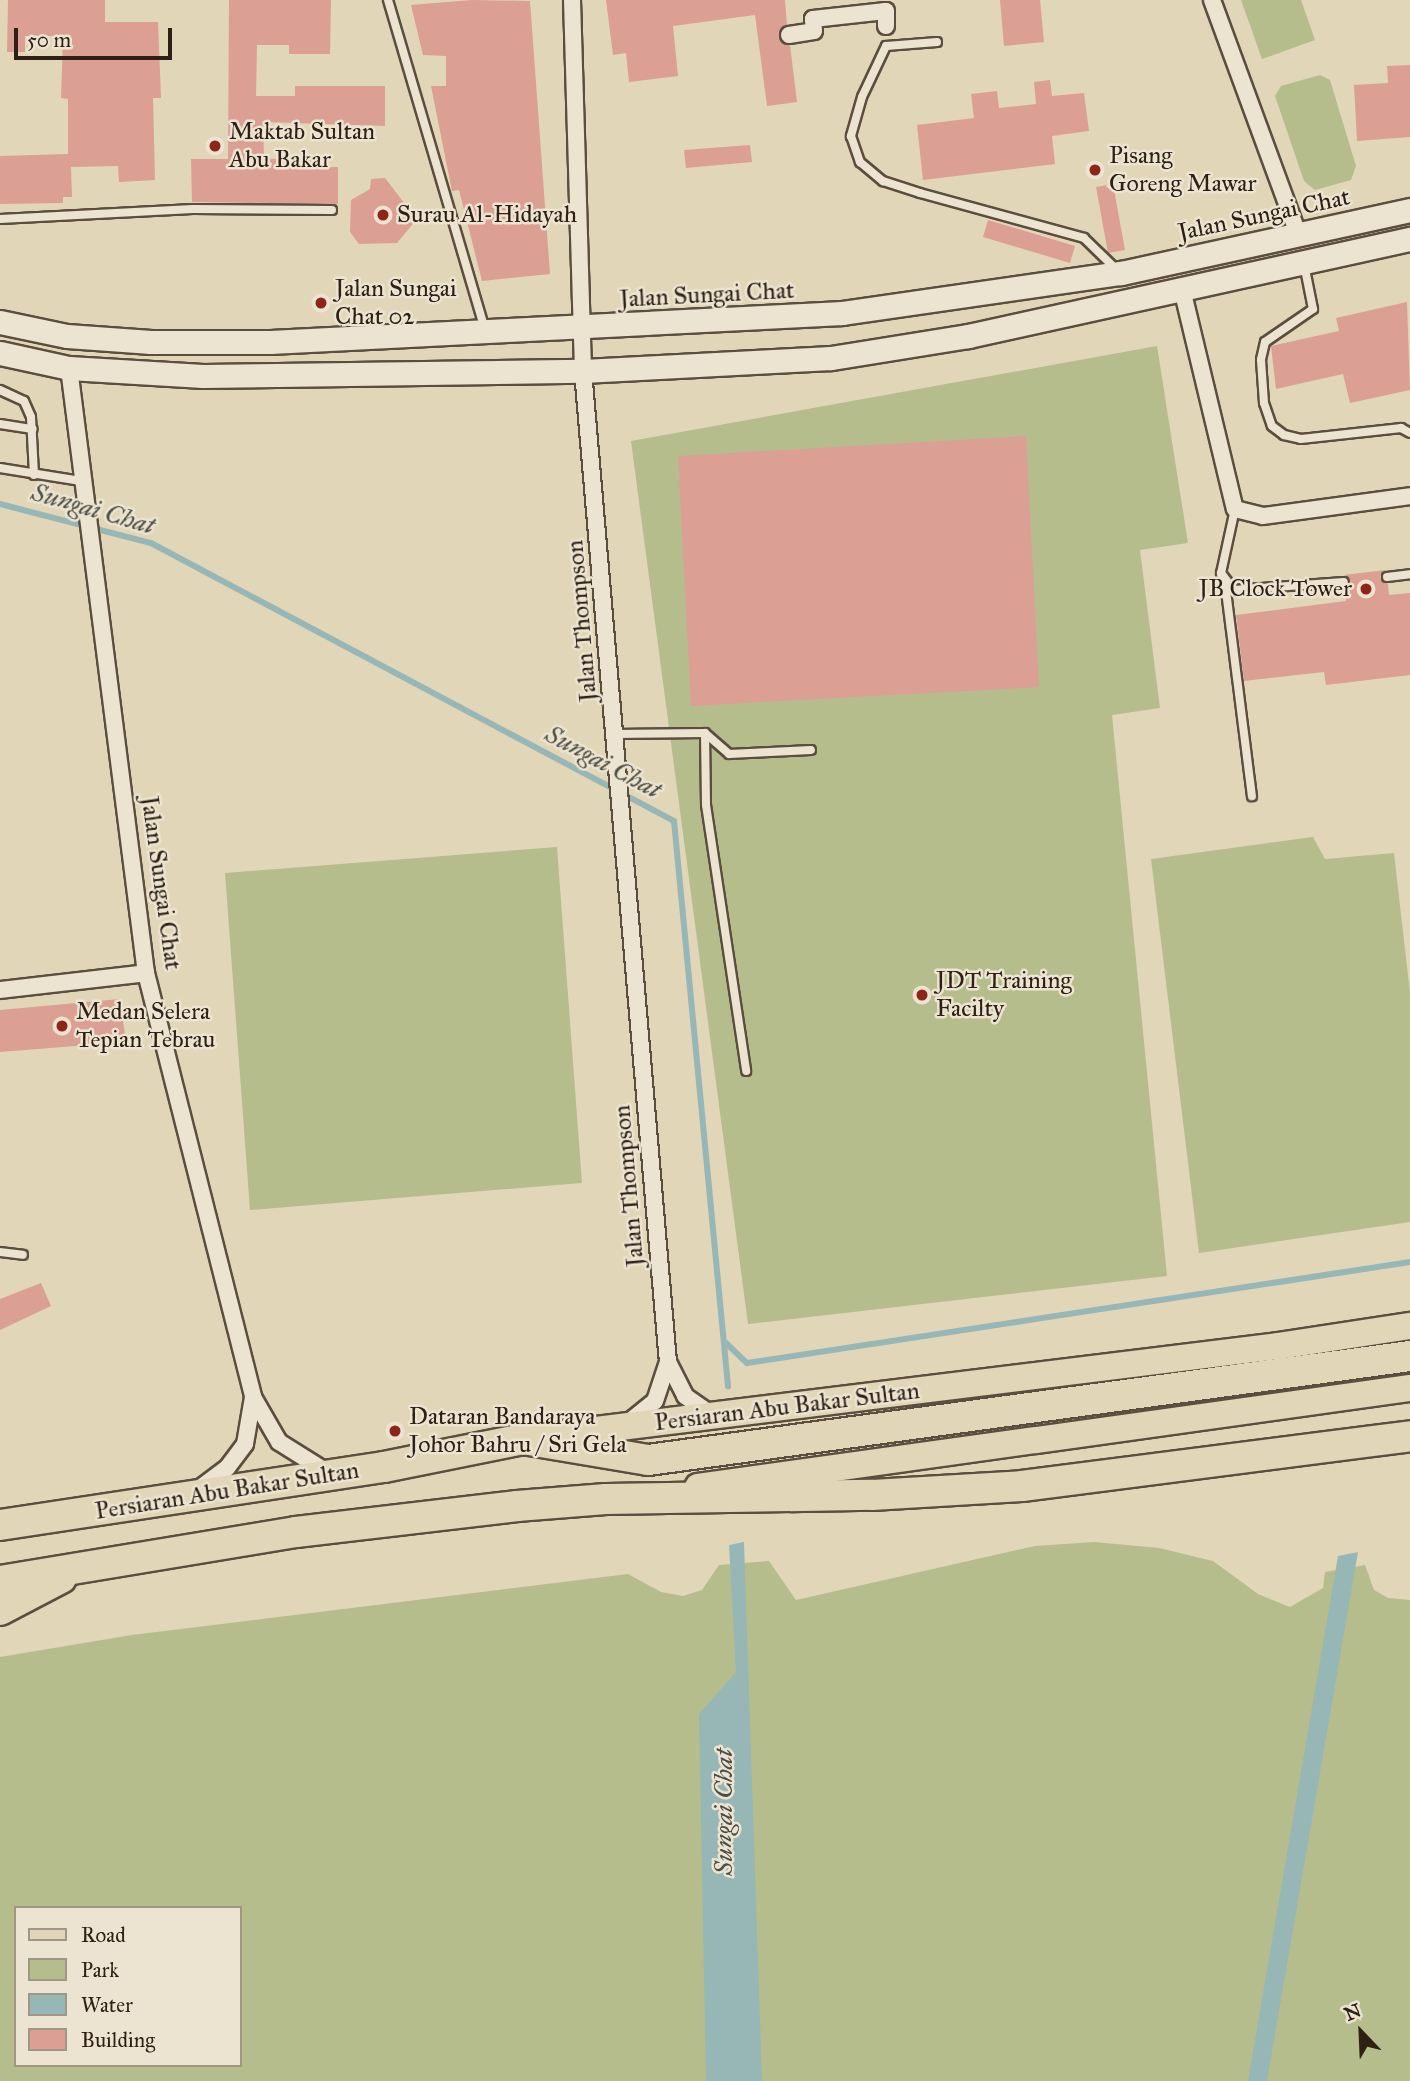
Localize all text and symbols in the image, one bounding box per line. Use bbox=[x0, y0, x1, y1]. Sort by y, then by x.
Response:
scale bar bbox=[18, 14, 175, 58]
text: 50 m bbox=[27, 27, 71, 53]
place label: Maktab Sultan Abu Bakar bbox=[229, 118, 375, 174]
marker: Maktab Sultan Abu Bakar bbox=[207, 138, 223, 154]
place label: Pisang Goreng Mawar bbox=[1109, 142, 1256, 198]
marker: Pisang Goreng Mawar bbox=[1087, 162, 1103, 178]
street label: Jalan Sungai Chat bbox=[1175, 183, 1353, 247]
place label: Surau Al-Hidayah bbox=[397, 201, 577, 229]
marker: Surau Al-Hidayah bbox=[375, 207, 391, 223]
place label: Jalan Sungai Chat 02 bbox=[335, 275, 457, 331]
street label: Jalan Sungai Chat bbox=[619, 276, 795, 314]
marker: Jalan Sungai Chat 02 bbox=[313, 295, 329, 311]
water label: Sungai Chat bbox=[28, 477, 158, 541]
street label: Jalan Thompson bbox=[561, 539, 603, 703]
place label: JB Clock Tower bbox=[1199, 575, 1352, 603]
marker: JB Clock Tower bbox=[1358, 581, 1374, 597]
water label: Sungai Chat bbox=[540, 718, 666, 806]
street label: Jalan Sungai Chat bbox=[135, 794, 187, 972]
place label: JDT Training Facilty bbox=[936, 967, 1072, 1023]
marker: JDT Training Facilty bbox=[914, 987, 930, 1003]
place label: Medan Selera Tepian Tebrau bbox=[76, 998, 215, 1054]
marker: Medan Selera Tepian Tebrau bbox=[54, 1018, 70, 1034]
street label: Jalan Thompson bbox=[608, 1104, 650, 1268]
street label: Persiaran Abu Bakar Sultan bbox=[653, 1376, 921, 1438]
place label: Dataran Bandaraya Johor Bahru / Sri Gela bbox=[409, 1403, 627, 1459]
marker: Dataran Bandaraya Johor Bahru / Sri Gela bbox=[387, 1423, 403, 1439]
street label: Persiaran Abu Bakar Sultan bbox=[93, 1456, 361, 1526]
water label: Sungai Chat bbox=[708, 1749, 740, 1875]
legend bbox=[14, 1906, 242, 2067]
text: Road bbox=[81, 1922, 126, 1948]
text: Park bbox=[81, 1957, 119, 1983]
text: Water bbox=[81, 1992, 133, 2018]
north arrow bbox=[1326, 1997, 1396, 2067]
text: N bbox=[1341, 1998, 1365, 2026]
text: Building bbox=[81, 2027, 155, 2053]

